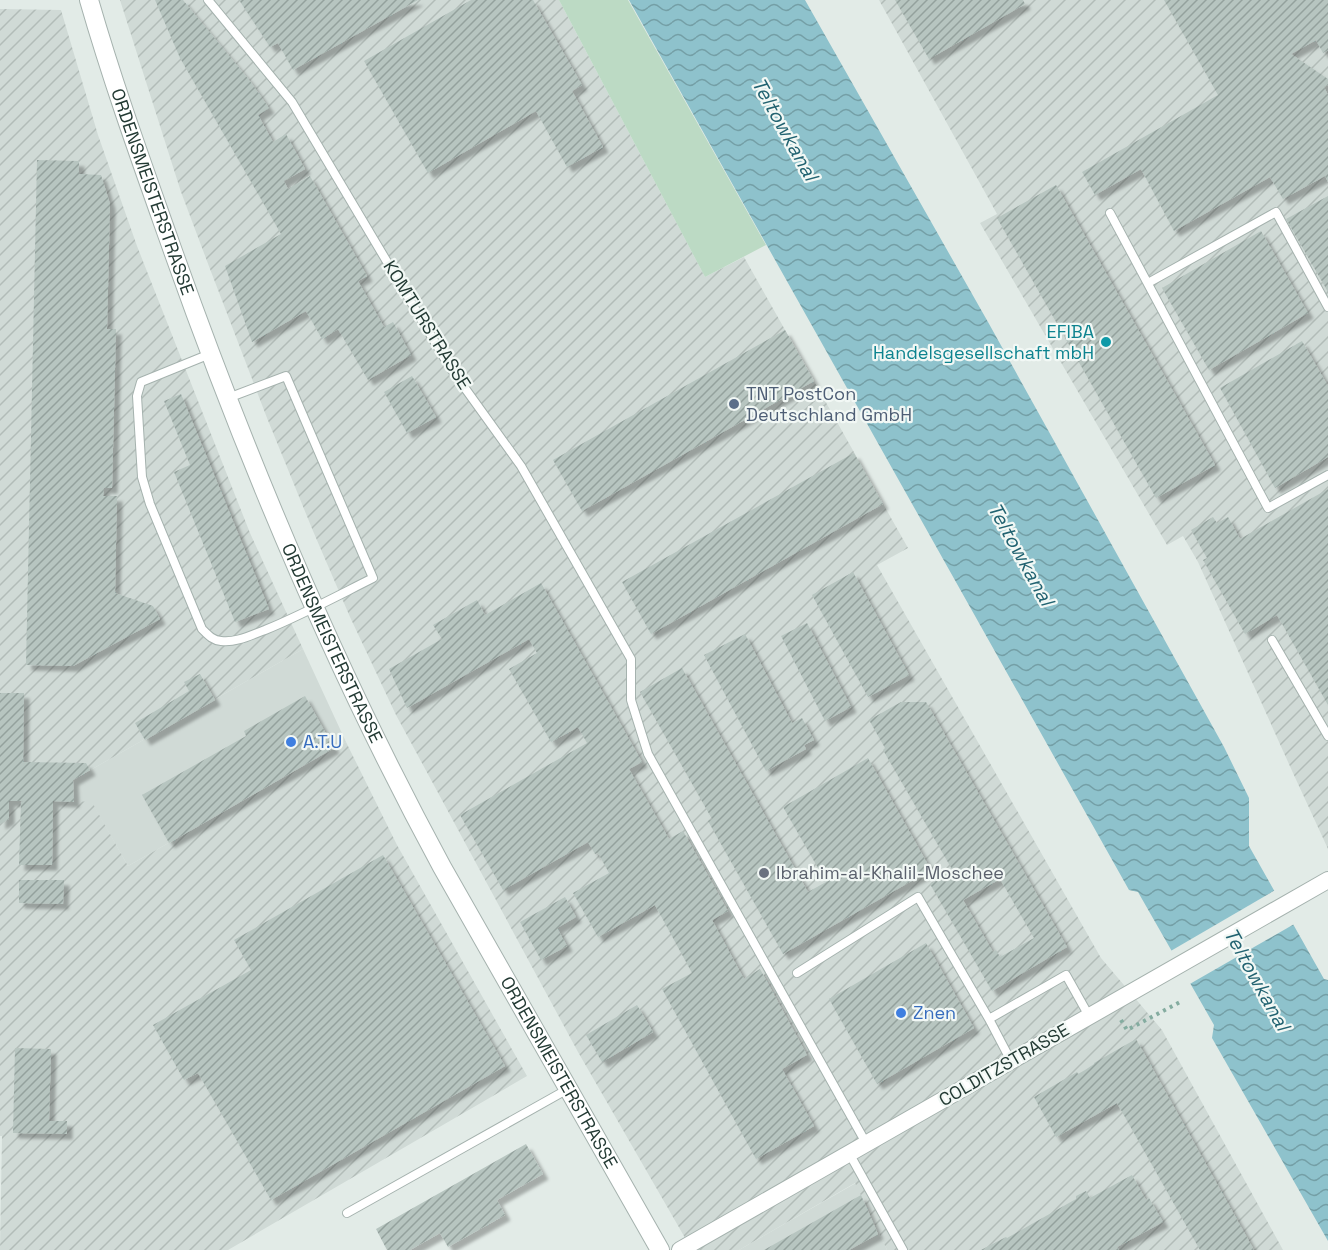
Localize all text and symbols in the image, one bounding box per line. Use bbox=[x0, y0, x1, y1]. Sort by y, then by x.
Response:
water label: Teltowkanal bbox=[746, 73, 825, 187]
street label: ORDENSMEISTERSTRASSE bbox=[106, 85, 200, 298]
street label: KOMTURSTRASSE bbox=[378, 256, 476, 394]
place label: EFIBA Handelsgesellschaft mbH bbox=[873, 320, 1094, 364]
marker: EFIBA Handelsgesellschaft mbH bbox=[1099, 335, 1113, 349]
place label: TNT PostCon Deutschland GmbH bbox=[746, 382, 912, 426]
marker: TNT PostCon Deutschland GmbH bbox=[727, 397, 741, 411]
water label: Teltowkanal bbox=[982, 498, 1061, 612]
street label: ORDENSMEISTERSTRASSE bbox=[277, 540, 388, 747]
place label: A.T.U bbox=[303, 730, 342, 753]
marker: A.T.U bbox=[284, 735, 298, 749]
place label: Ibrahim-al-Khalil-Moschee bbox=[776, 861, 1004, 884]
marker: Ibrahim-al-Khalil-Moschee bbox=[757, 866, 771, 880]
water label: Teltowkanal bbox=[1218, 923, 1297, 1037]
street label: ORDENSMEISTERSTRASSE bbox=[496, 972, 623, 1172]
place label: Znen bbox=[913, 1001, 956, 1024]
marker: Znen bbox=[894, 1006, 908, 1020]
street label: COLDITZSTRASSE bbox=[935, 1018, 1073, 1111]

